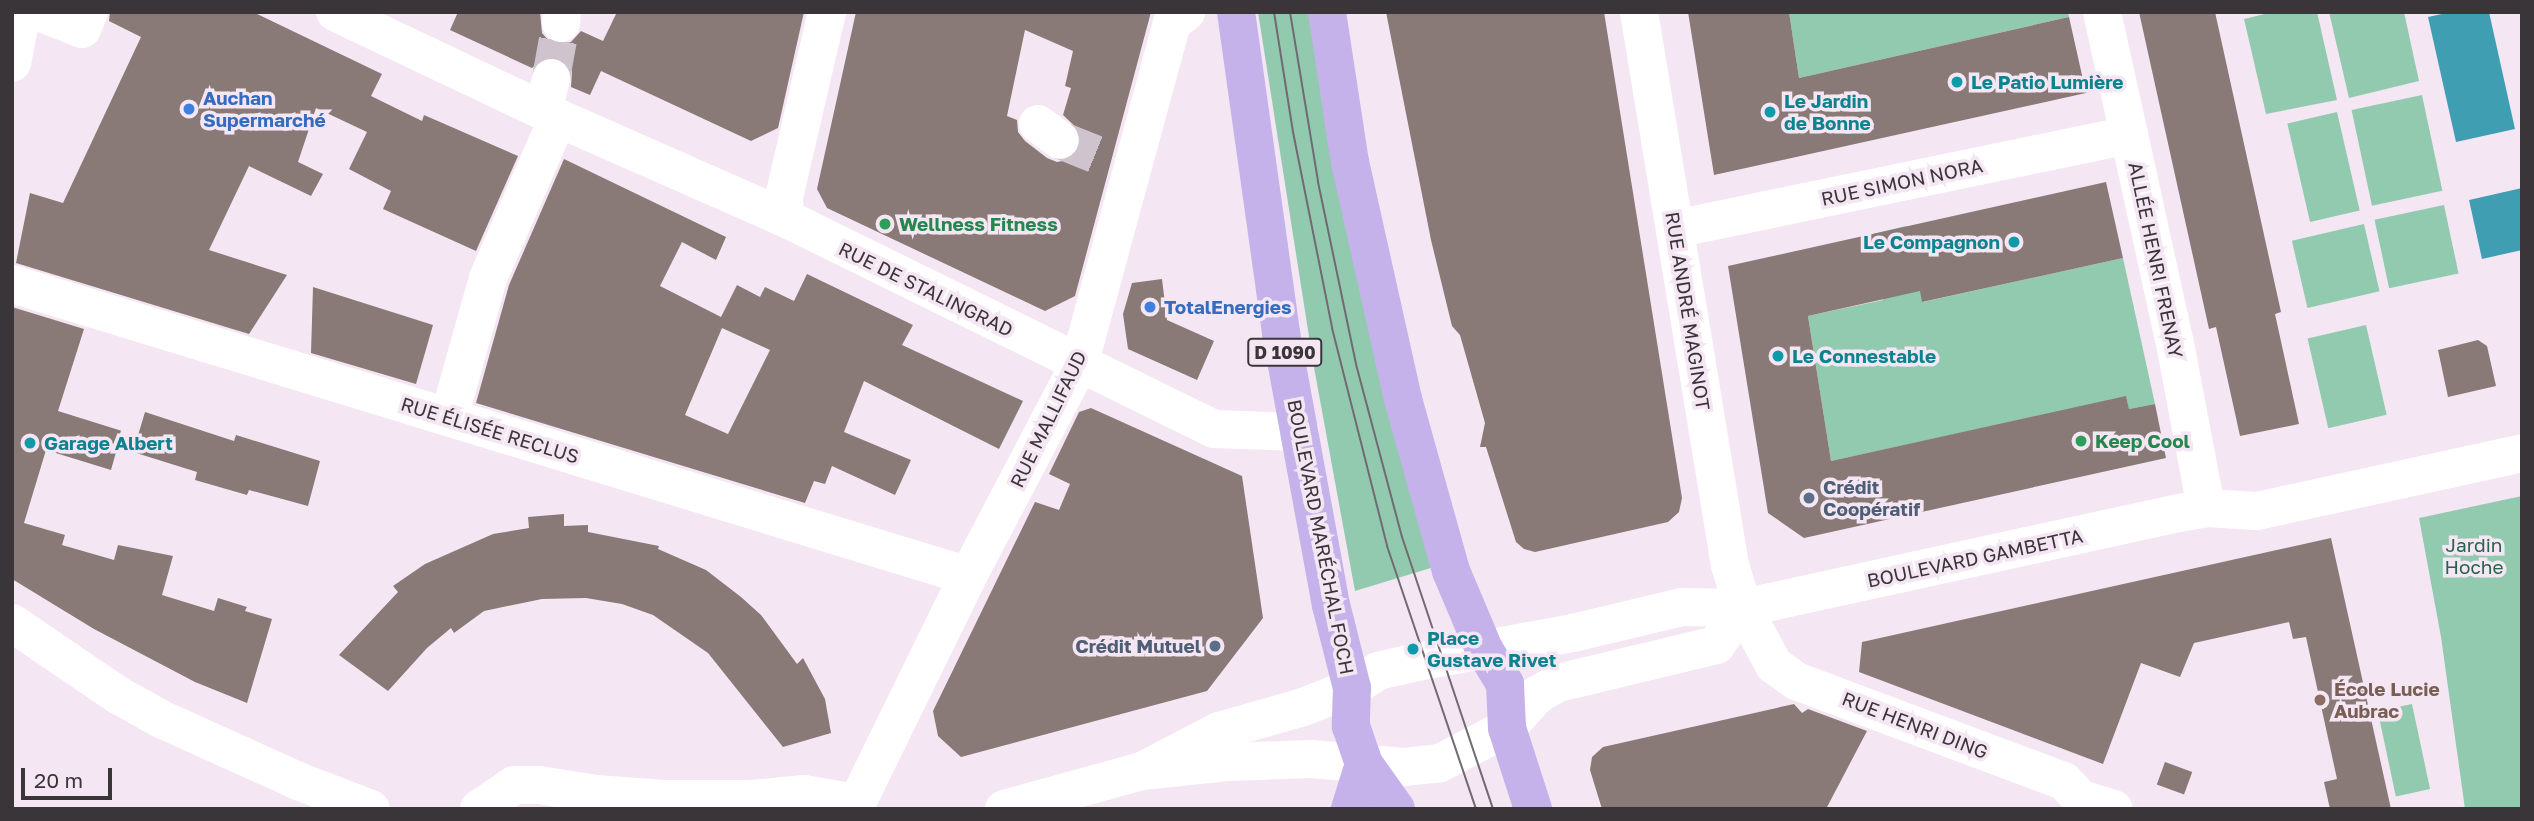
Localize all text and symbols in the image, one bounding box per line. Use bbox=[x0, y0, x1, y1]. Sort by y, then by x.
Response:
place label: Le Patio Lumière bbox=[1971, 71, 2124, 93]
marker: Le Patio Lumière bbox=[1949, 74, 1965, 90]
place label: Auchan Supermarché bbox=[203, 87, 326, 131]
place label: Le Jardin de Bonne bbox=[1784, 90, 1871, 134]
marker: Auchan Supermarché bbox=[181, 101, 197, 117]
marker: Le Jardin de Bonne bbox=[1762, 104, 1778, 120]
street label: RUE SIMON NORA bbox=[1819, 154, 1985, 210]
street label: ALLÉE HENRI FRENAY bbox=[2124, 160, 2188, 360]
street label: RUE ANDRÉ MAGINOT bbox=[1661, 210, 1715, 412]
place label: Wellness Fitness bbox=[899, 213, 1058, 235]
marker: Wellness Fitness bbox=[877, 216, 893, 232]
place label: Le Compagnon bbox=[1863, 231, 2000, 253]
marker: Le Compagnon bbox=[2006, 234, 2022, 250]
street label: RUE DE STALINGRAD bbox=[835, 237, 1017, 341]
place label: TotalEnergies bbox=[1164, 296, 1292, 318]
marker: TotalEnergies bbox=[1142, 299, 1158, 315]
road number: D 1090 bbox=[1246, 338, 1324, 366]
place label: Le Connestable bbox=[1792, 345, 1936, 367]
street label: RUE MALLIFAUD bbox=[1005, 347, 1091, 491]
marker: Le Connestable bbox=[1770, 348, 1786, 364]
street label: RUE ÉLISÉE RECLUS bbox=[398, 392, 582, 468]
street label: BOULEVARD MARÉCHAL FOCH bbox=[1283, 398, 1359, 676]
place label: Keep Cool bbox=[2095, 430, 2190, 452]
place label: Garage Albert bbox=[44, 432, 173, 454]
marker: Keep Cool bbox=[2073, 433, 2089, 449]
marker: Garage Albert bbox=[22, 435, 38, 451]
place label: Crédit Coopératif bbox=[1823, 476, 1920, 520]
marker: Crédit Coopératif bbox=[1801, 490, 1817, 506]
street label: BOULEVARD GAMBETTA bbox=[1865, 524, 2085, 592]
park label: Jardin Hoche bbox=[2445, 534, 2503, 578]
place label: Place Gustave Rivet bbox=[1427, 627, 1556, 671]
place label: Crédit Mutuel bbox=[1075, 635, 1201, 657]
marker: Crédit Mutuel bbox=[1207, 638, 1223, 654]
marker: Place Gustave Rivet bbox=[1405, 641, 1421, 657]
place label: École Lucie Aubrac bbox=[2334, 678, 2440, 722]
street label: RUE HENRI DING bbox=[1839, 687, 1991, 763]
marker: École Lucie Aubrac bbox=[2312, 692, 2328, 708]
scale bar bbox=[24, 754, 116, 798]
text: 20 m bbox=[34, 767, 83, 793]

